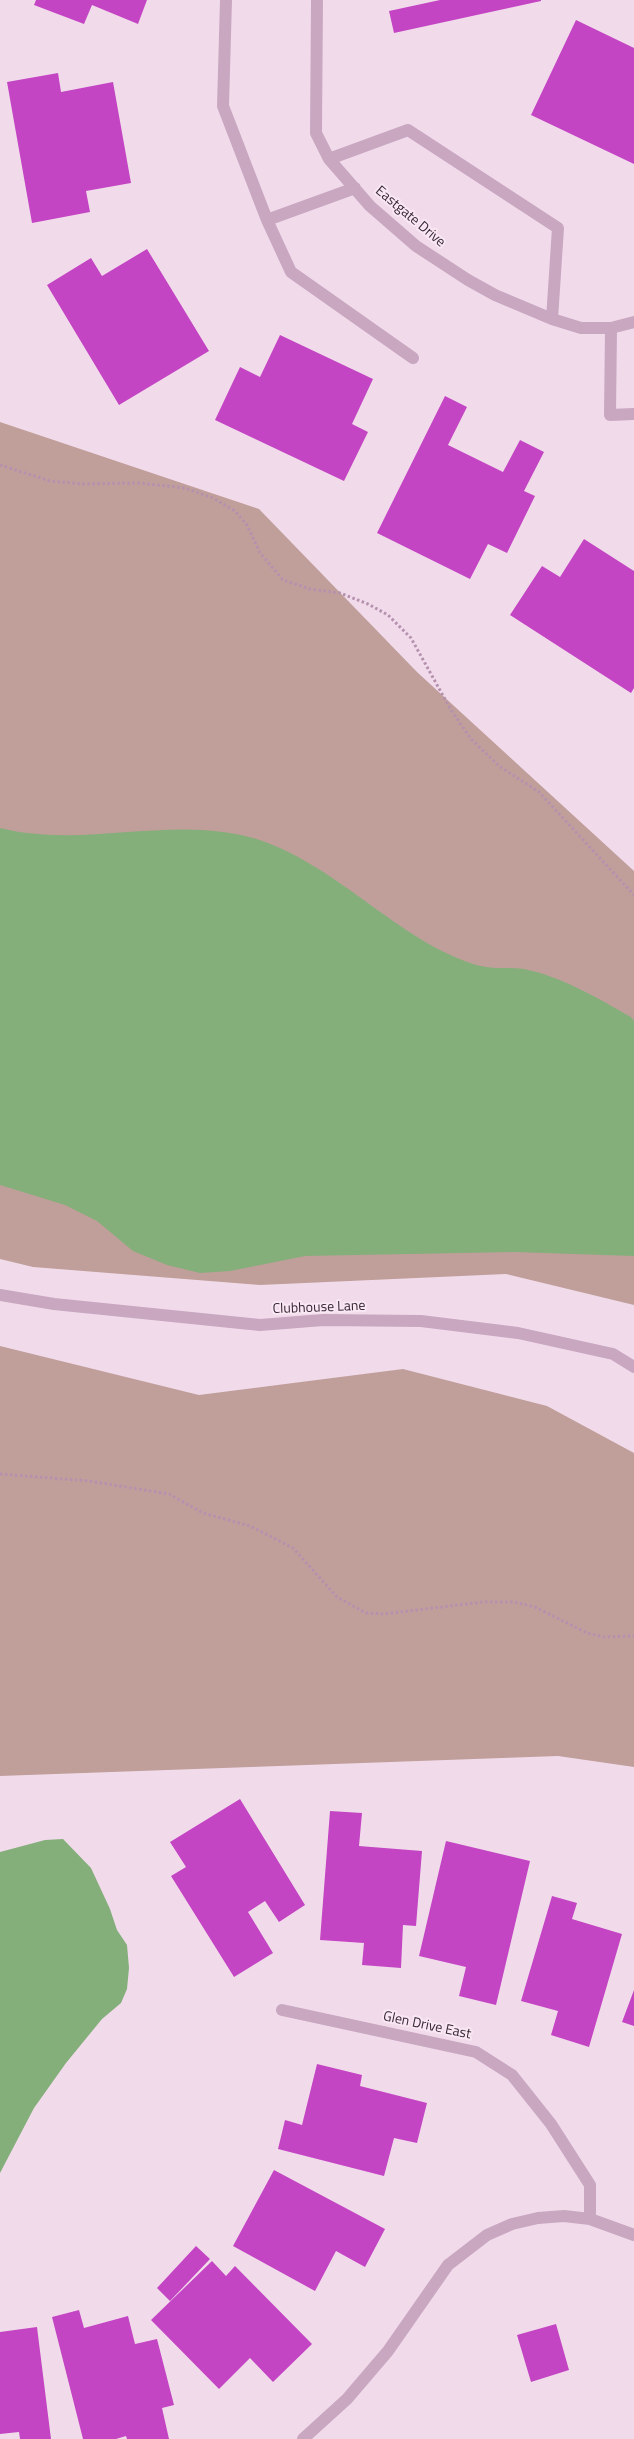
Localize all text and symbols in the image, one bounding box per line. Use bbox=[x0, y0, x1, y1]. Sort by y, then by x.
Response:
street label: Eastgate Drive bbox=[372, 183, 448, 251]
street label: Clubhouse Lane bbox=[272, 1298, 366, 1318]
street label: Glen Drive East bbox=[382, 2008, 472, 2044]

